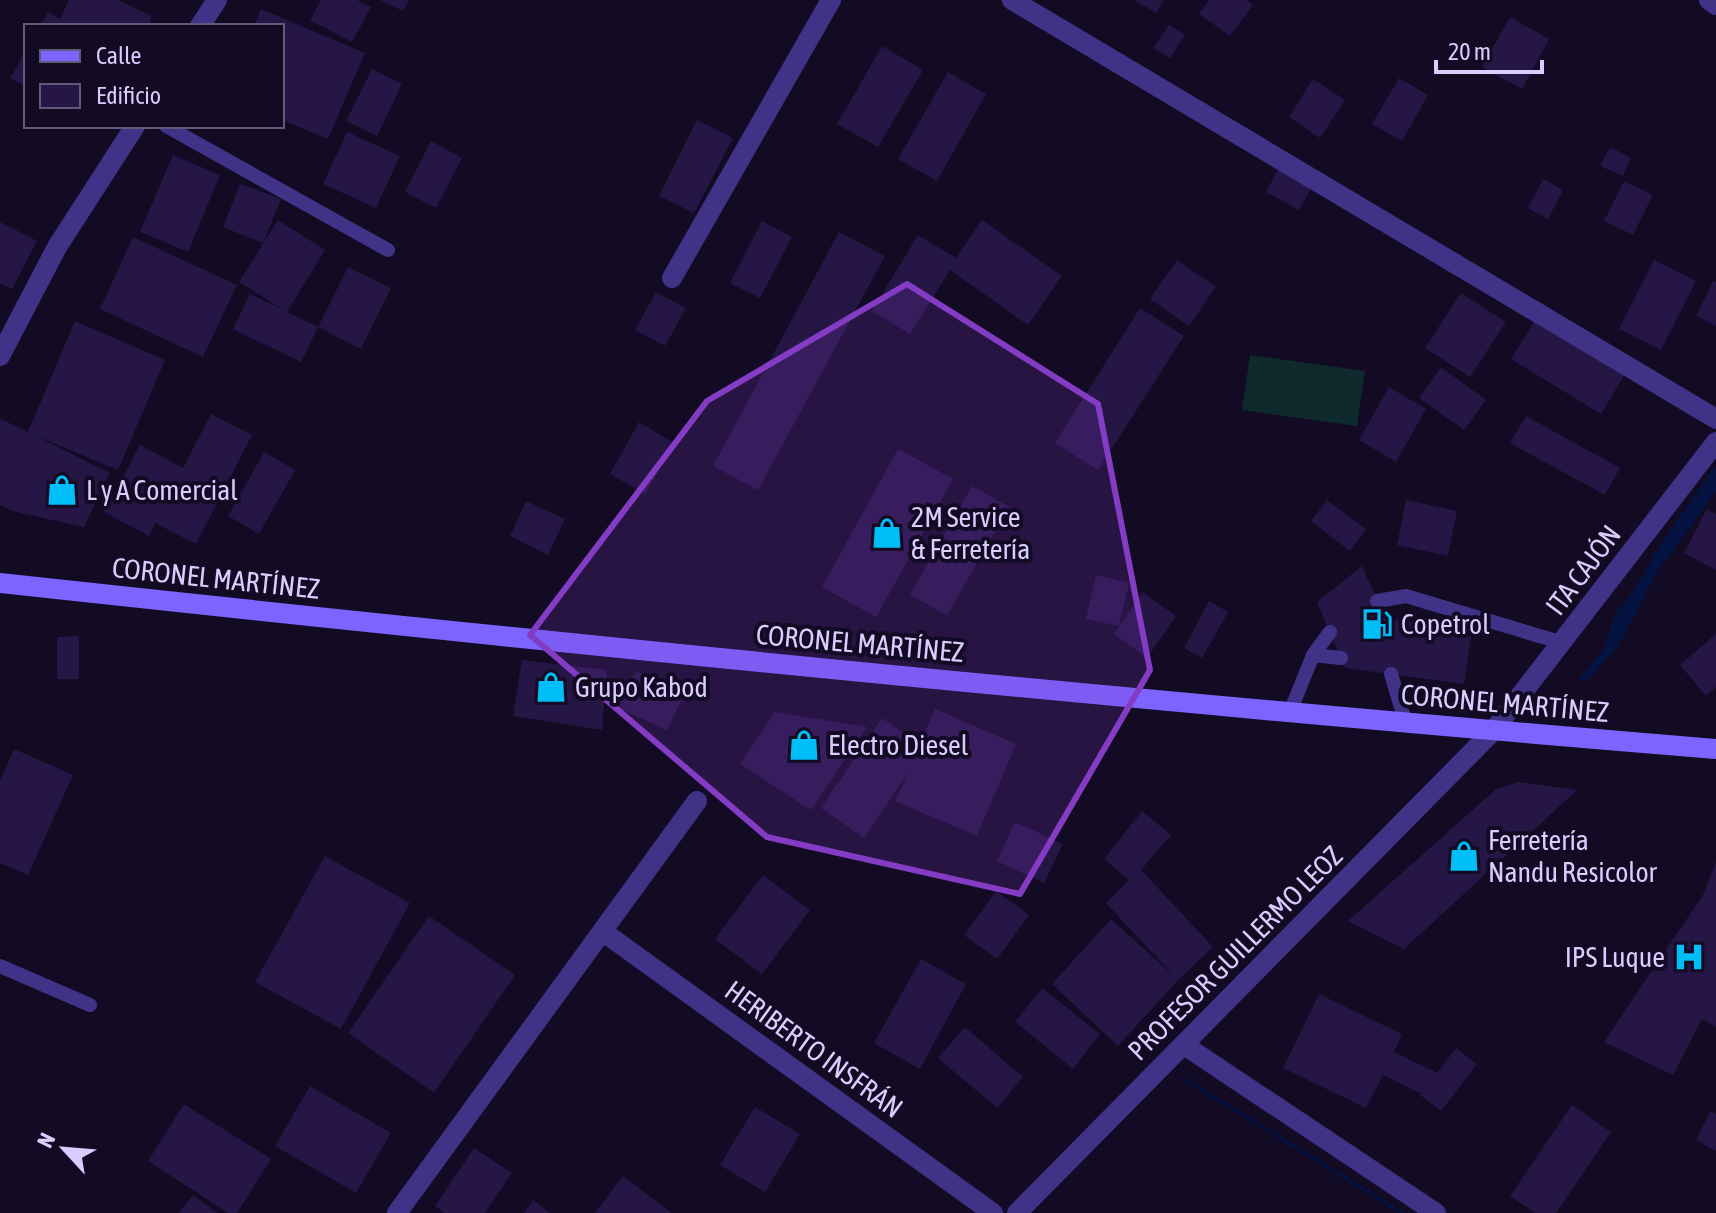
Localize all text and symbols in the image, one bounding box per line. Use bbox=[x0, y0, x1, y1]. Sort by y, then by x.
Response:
legend bbox=[24, 24, 284, 128]
scale bar bbox=[1436, 24, 1542, 74]
text: 20 m bbox=[1448, 38, 1491, 65]
text: Calle bbox=[96, 42, 141, 69]
text: Edificio bbox=[96, 82, 161, 109]
shop icon: L y A Comercial bbox=[45, 473, 79, 507]
place label: L y A Comercial bbox=[86, 474, 238, 506]
place label: 2M Service & Ferretería bbox=[911, 501, 1030, 565]
shop icon: 2M Service & Ferretería bbox=[870, 516, 904, 550]
street label: ITA CAJÓN bbox=[1539, 519, 1627, 621]
street label: CORONEL MARTÍNEZ bbox=[111, 551, 321, 605]
fuel station icon: Copetrol bbox=[1360, 607, 1394, 641]
place label: Copetrol bbox=[1401, 608, 1490, 640]
street label: CORONEL MARTÍNEZ bbox=[755, 618, 965, 668]
shop icon: Grupo Kabod bbox=[534, 670, 568, 704]
place label: Grupo Kabod bbox=[575, 671, 708, 703]
street label: CORONEL MARTÍNEZ bbox=[1400, 678, 1610, 728]
shop icon: Electro Diesel bbox=[787, 728, 821, 762]
place label: Electro Diesel bbox=[828, 729, 969, 761]
place label: Ferretería Nandu Resicolor bbox=[1488, 824, 1658, 888]
street label: PROFESOR GUILLERMO LEOZ bbox=[1121, 839, 1349, 1067]
shop icon: Ferretería Nandu Resicolor bbox=[1447, 839, 1481, 873]
hospital icon: IPS Luque bbox=[1672, 940, 1706, 974]
place label: IPS Luque bbox=[1565, 941, 1665, 973]
street label: HERIBERTO INSFRÁN bbox=[719, 974, 909, 1124]
north arrow bbox=[24, 1109, 104, 1189]
text: N bbox=[31, 1129, 61, 1152]

